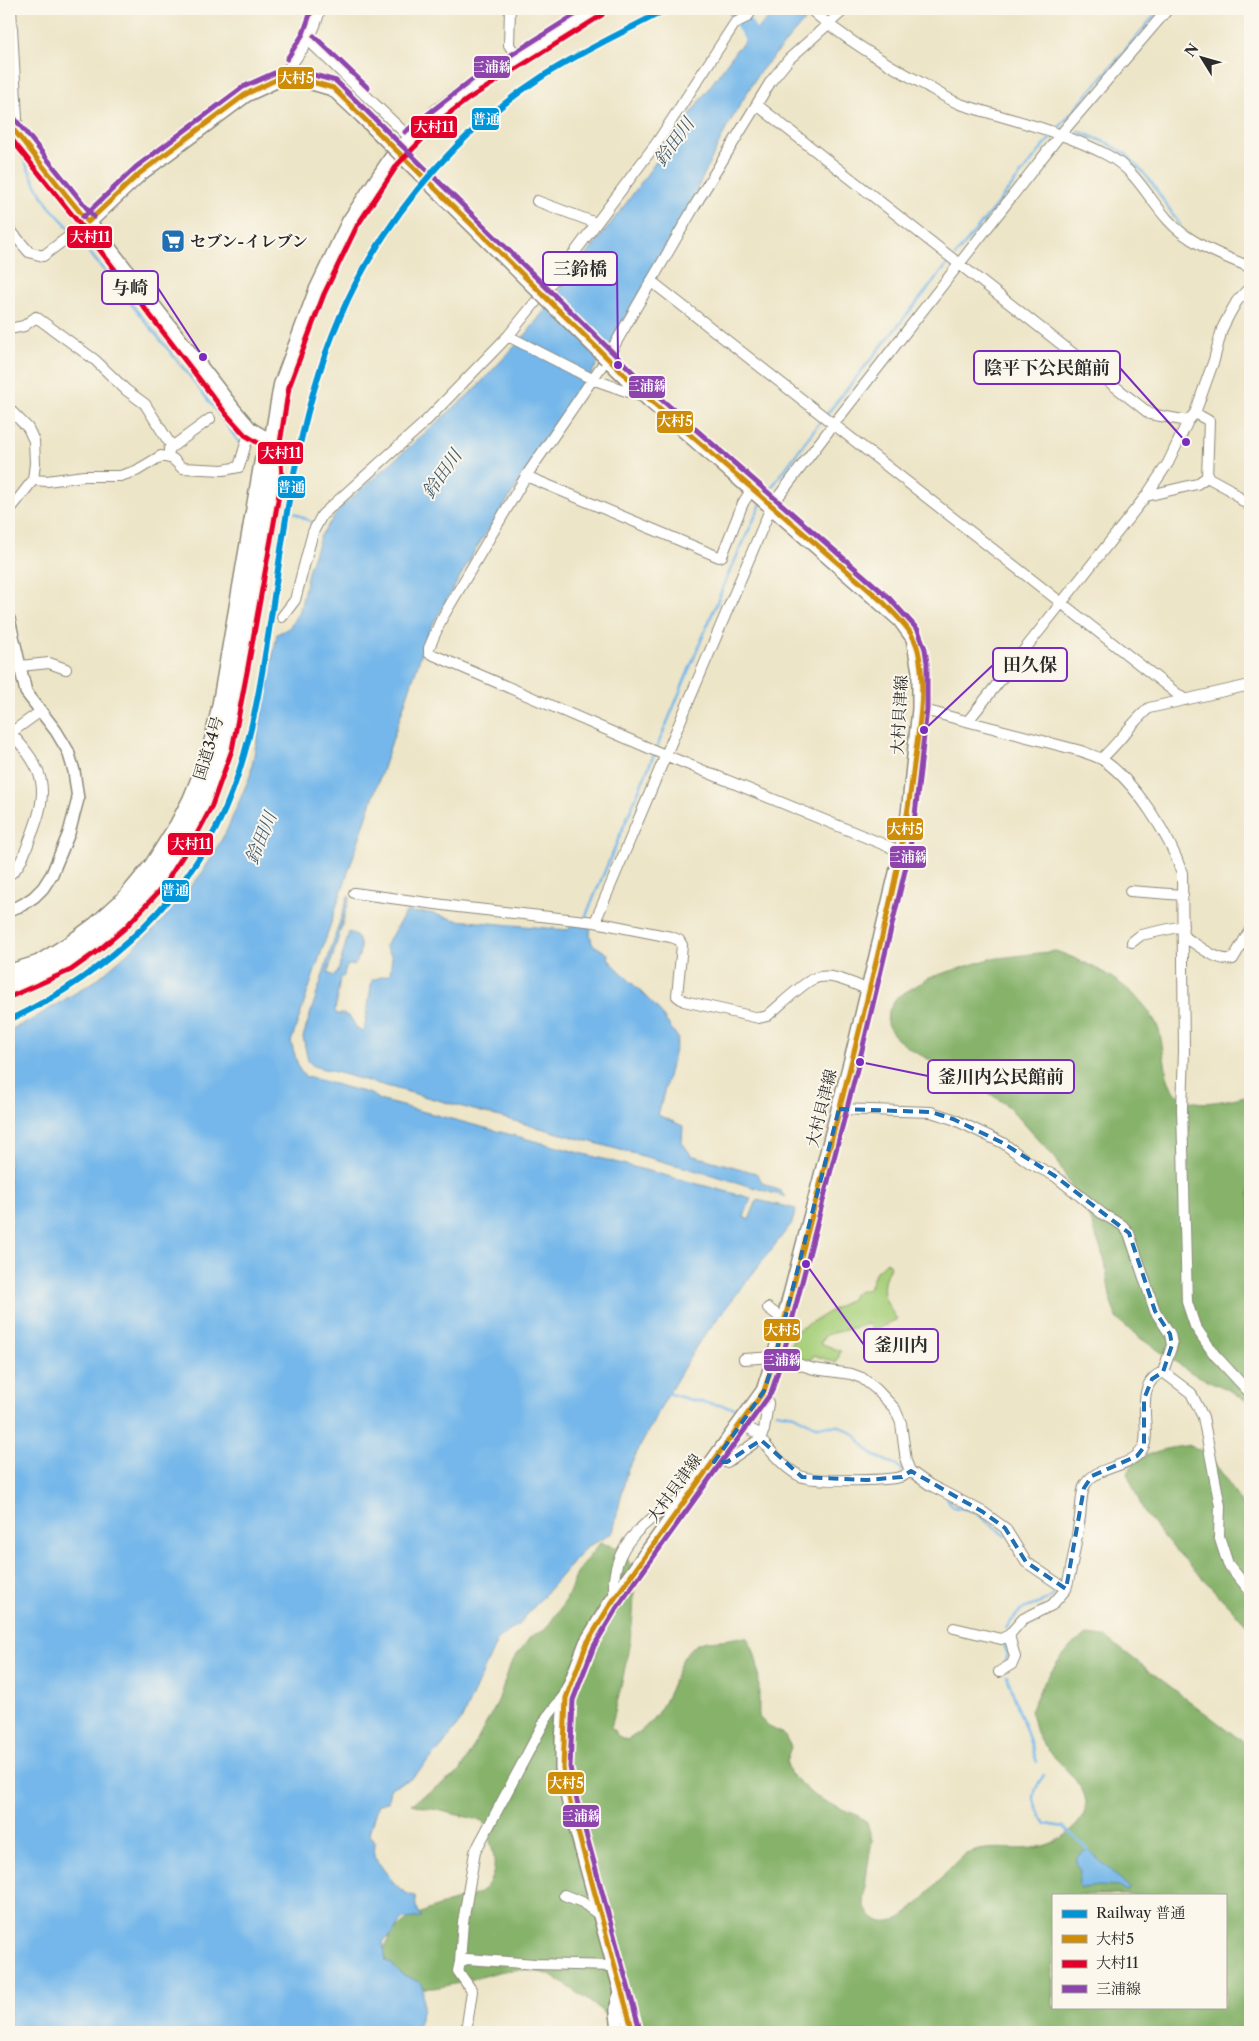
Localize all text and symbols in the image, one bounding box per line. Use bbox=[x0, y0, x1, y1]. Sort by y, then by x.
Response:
north arrow bbox=[1176, 32, 1226, 82]
text: N bbox=[1181, 40, 1202, 60]
line badge: 三浦線 bbox=[473, 55, 511, 79]
text: 三浦線 bbox=[471, 58, 513, 76]
line badge: 大村5 bbox=[277, 66, 315, 90]
text: 大村5 bbox=[278, 69, 314, 87]
line badge: 普通 bbox=[471, 107, 500, 131]
text: 普通 bbox=[472, 110, 500, 128]
water label: 鈴田川 bbox=[649, 112, 700, 170]
line badge: 大村11 bbox=[410, 115, 458, 139]
text: 大村11 bbox=[414, 118, 455, 136]
line badge: 大村11 bbox=[66, 225, 113, 249]
text: 大村11 bbox=[70, 228, 111, 246]
supermarket icon: セブン-イレブン bbox=[160, 228, 186, 254]
place label: セブン-イレブン bbox=[190, 231, 308, 251]
callout: 三鈴橋 bbox=[543, 252, 617, 285]
text: 三鈴橋 bbox=[553, 258, 607, 280]
callout: 与崎 bbox=[102, 271, 158, 304]
text: 与崎 bbox=[112, 277, 148, 299]
callout: 陰平下公民館前 bbox=[974, 351, 1120, 384]
text: 陰平下公民館前 bbox=[984, 357, 1110, 379]
line badge: 三浦線 bbox=[628, 375, 666, 399]
text: 三浦線 bbox=[626, 377, 668, 395]
line badge: 大村5 bbox=[656, 410, 694, 434]
text: 大村5 bbox=[657, 412, 693, 430]
line badge: 大村11 bbox=[257, 441, 304, 465]
text: 大村11 bbox=[261, 444, 302, 462]
water label: 鈴田川 bbox=[418, 444, 468, 502]
line badge: 普通 bbox=[277, 475, 306, 499]
text: 普通 bbox=[277, 478, 305, 496]
callout: 田久保 bbox=[993, 648, 1067, 681]
text: 田久保 bbox=[1003, 654, 1057, 676]
street label: 大村貝津線 bbox=[887, 675, 911, 755]
street label: 国道34号 bbox=[189, 713, 227, 783]
water label: 鈴田川 bbox=[241, 807, 282, 867]
line badge: 大村5 bbox=[886, 817, 924, 841]
text: 大村5 bbox=[887, 820, 923, 838]
line badge: 大村11 bbox=[167, 832, 214, 856]
text: 大村11 bbox=[171, 835, 212, 853]
line badge: 三浦線 bbox=[889, 845, 927, 869]
text: 三浦線 bbox=[887, 848, 929, 866]
line badge: 普通 bbox=[161, 879, 190, 903]
text: 普通 bbox=[161, 881, 189, 899]
callout: 釜川内公民館前 bbox=[928, 1060, 1074, 1093]
text: 釜川内公民館前 bbox=[938, 1066, 1064, 1088]
street label: 大村貝津線 bbox=[802, 1067, 840, 1149]
line badge: 大村5 bbox=[763, 1318, 801, 1342]
text: 大村5 bbox=[764, 1321, 800, 1339]
callout: 釜川内 bbox=[864, 1329, 938, 1362]
text: 釜川内 bbox=[874, 1334, 928, 1356]
line badge: 三浦線 bbox=[763, 1348, 801, 1372]
text: 三浦線 bbox=[761, 1351, 803, 1369]
street label: 大村貝津線 bbox=[642, 1450, 706, 1526]
line badge: 大村5 bbox=[547, 1771, 585, 1795]
text: 大村5 bbox=[548, 1774, 584, 1792]
line badge: 三浦線 bbox=[562, 1804, 600, 1828]
text: 三浦線 bbox=[560, 1807, 602, 1825]
legend bbox=[1052, 1894, 1226, 2008]
text: Railway 普通 bbox=[1096, 1903, 1185, 1922]
text: 大村5 bbox=[1096, 1929, 1134, 1948]
text: 大村11 bbox=[1096, 1953, 1139, 1972]
text: 三浦線 bbox=[1096, 1979, 1141, 1998]

